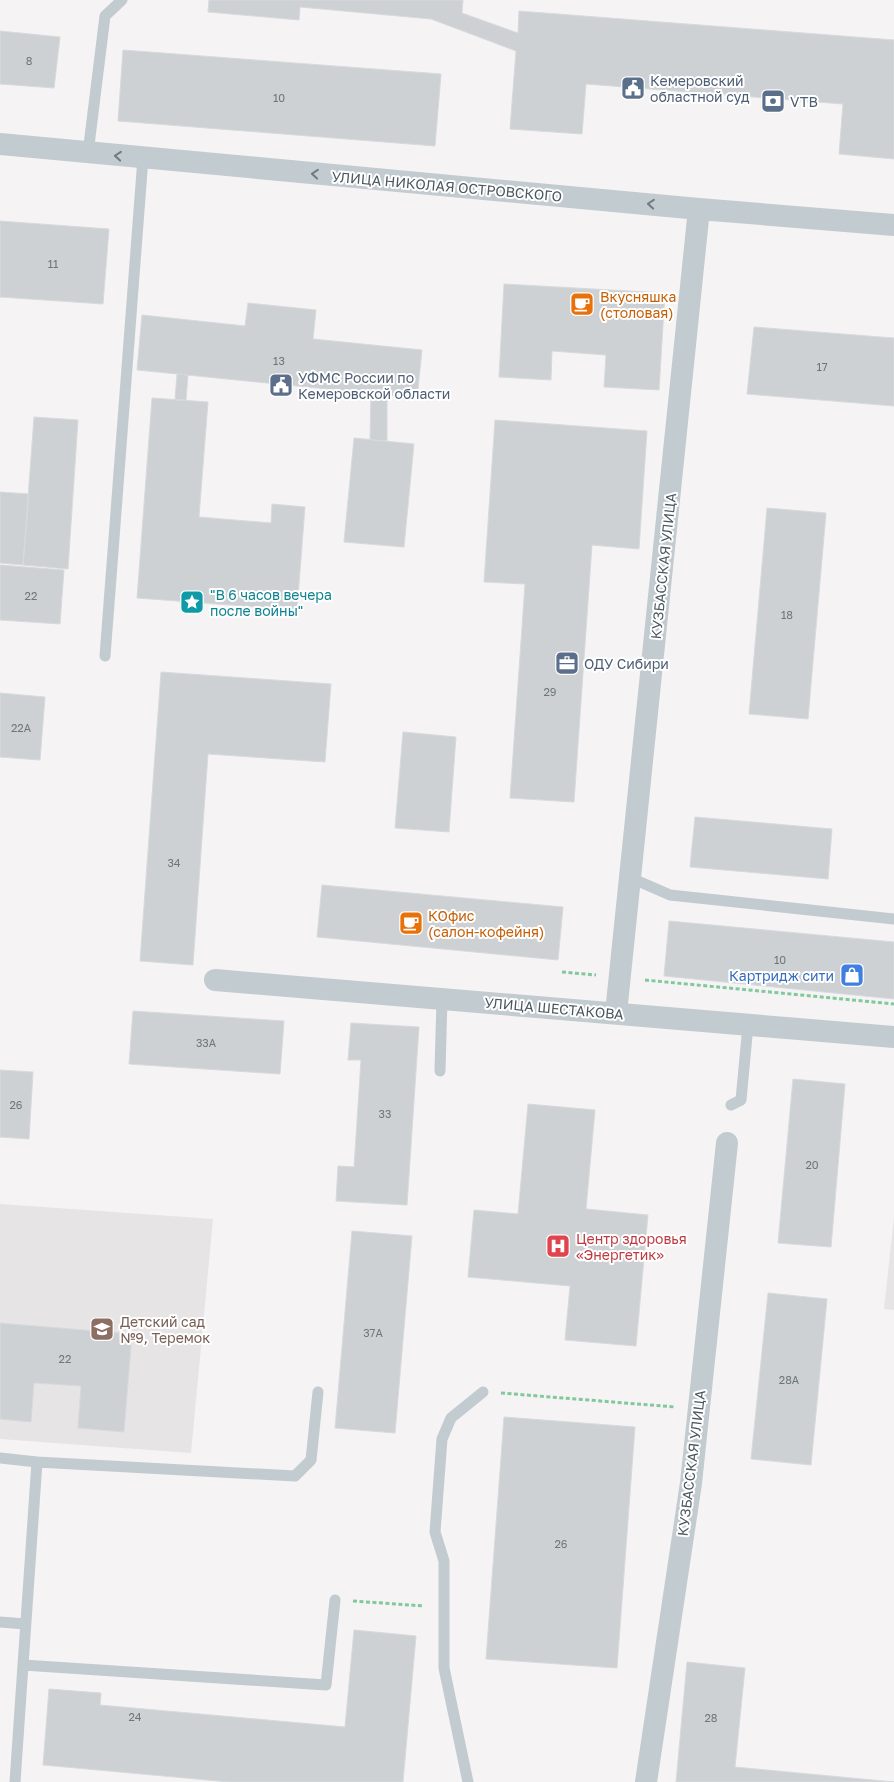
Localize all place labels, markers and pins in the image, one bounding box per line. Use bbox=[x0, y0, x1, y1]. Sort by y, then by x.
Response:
place label: Кемеровский областной суд bbox=[650, 72, 750, 105]
public building icon: Кемеровский областной суд bbox=[620, 75, 646, 101]
bank icon: VTB bbox=[760, 88, 786, 114]
place label: VTB bbox=[790, 93, 818, 110]
place label: Вкусняшка (столовая) bbox=[600, 288, 676, 321]
cafe icon: Вкусняшка (столовая) bbox=[569, 291, 595, 317]
place label: УФМС России по Кемеровской области bbox=[298, 369, 450, 402]
public building icon: УФМС России по Кемеровской области bbox=[268, 372, 294, 398]
place label: "В 6 часов вечера после войны" bbox=[210, 586, 332, 619]
place icon: "В 6 часов вечера после войны" bbox=[179, 589, 205, 615]
office icon: ОДУ Сибири bbox=[554, 650, 580, 676]
place label: ОДУ Сибири bbox=[584, 655, 669, 672]
place label: КОфис (салон-кофейня) bbox=[428, 907, 544, 940]
cafe icon: КОфис (салон-кофейня) bbox=[398, 910, 424, 936]
shop icon: Картридж сити bbox=[839, 962, 865, 988]
place label: Картридж сити bbox=[729, 967, 834, 984]
place label: Центр здоровья «Энергетик» bbox=[576, 1230, 687, 1263]
hospital icon: Центр здоровья «Энергетик» bbox=[545, 1233, 571, 1259]
place label: Детский сад №9, Теремок bbox=[120, 1313, 210, 1346]
school or university icon: Детский сад №9, Теремок bbox=[89, 1316, 115, 1342]

